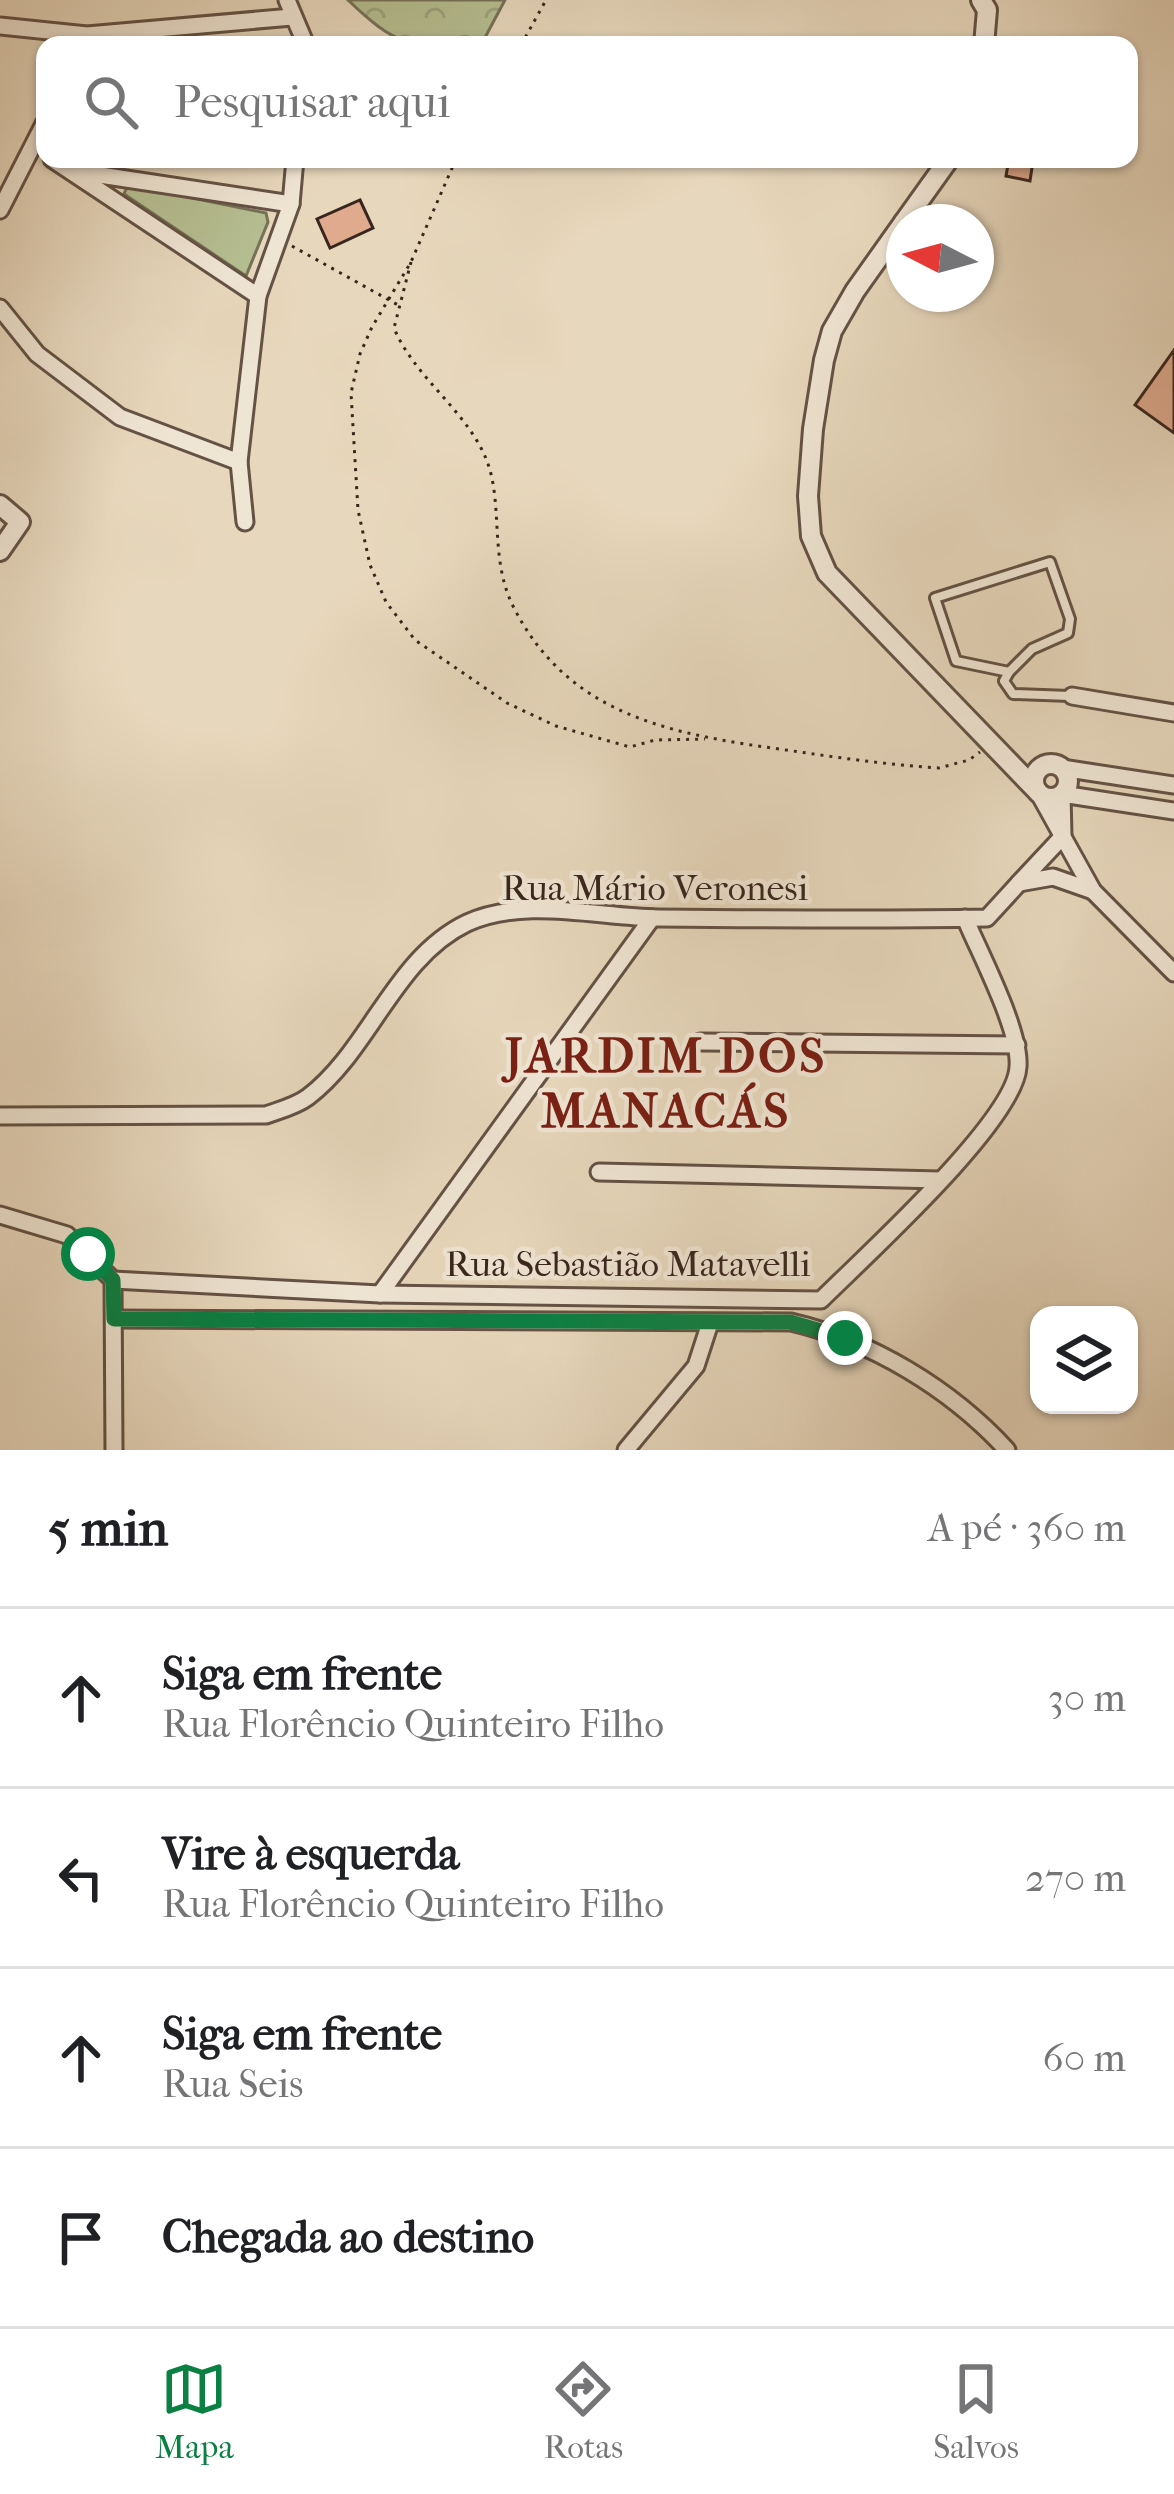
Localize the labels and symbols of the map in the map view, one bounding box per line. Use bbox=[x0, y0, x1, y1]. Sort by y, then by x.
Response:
north arrow bbox=[886, 204, 994, 312]
street label: Rua Mário Veronesi bbox=[502, 867, 808, 909]
district label: JARDIM DOS MANACÁS bbox=[501, 1028, 827, 1139]
route start bbox=[61, 1227, 115, 1281]
street label: Rua Sebastião Matavelli bbox=[445, 1243, 811, 1285]
route end bbox=[818, 1311, 872, 1365]

